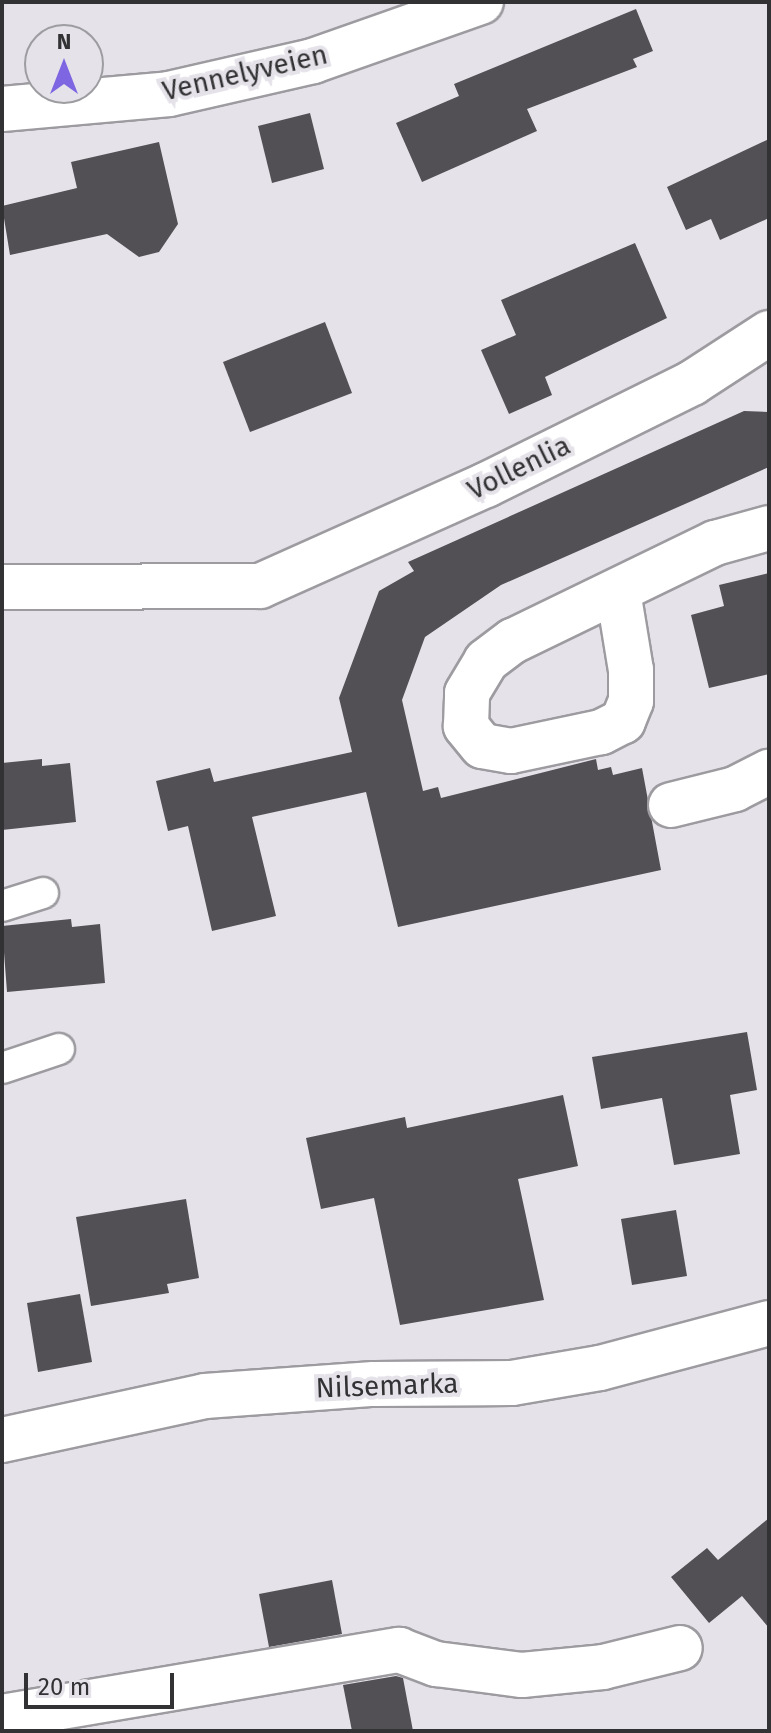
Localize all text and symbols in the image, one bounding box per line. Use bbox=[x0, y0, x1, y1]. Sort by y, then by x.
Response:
north arrow bbox=[24, 24, 104, 104]
text: N bbox=[57, 28, 71, 55]
street label: Vennelyveien bbox=[159, 38, 331, 108]
street label: Vollenlia bbox=[462, 429, 576, 507]
street label: Nilsemarka bbox=[315, 1367, 459, 1405]
scale bar bbox=[28, 1657, 178, 1707]
text: 20 m bbox=[38, 1673, 90, 1701]

